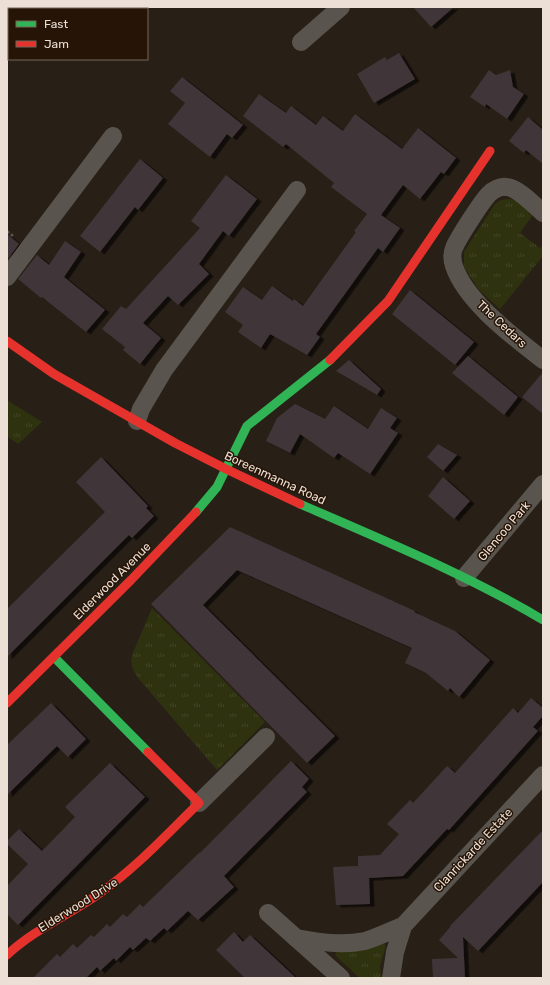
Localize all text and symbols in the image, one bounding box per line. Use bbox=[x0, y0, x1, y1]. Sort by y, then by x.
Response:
legend bbox=[8, 8, 148, 60]
text: Fast bbox=[44, 17, 68, 31]
text: Jam bbox=[44, 37, 69, 51]
street label: The Cedars bbox=[474, 297, 530, 351]
street label: Boreenmanna Road bbox=[222, 448, 328, 508]
street label: Glencoo Park bbox=[475, 498, 533, 564]
street label: Elderwood Avenue bbox=[70, 539, 154, 623]
street label: Clanrickarde Estate bbox=[431, 805, 515, 895]
street label: Elderwood Drive bbox=[36, 875, 120, 935]

